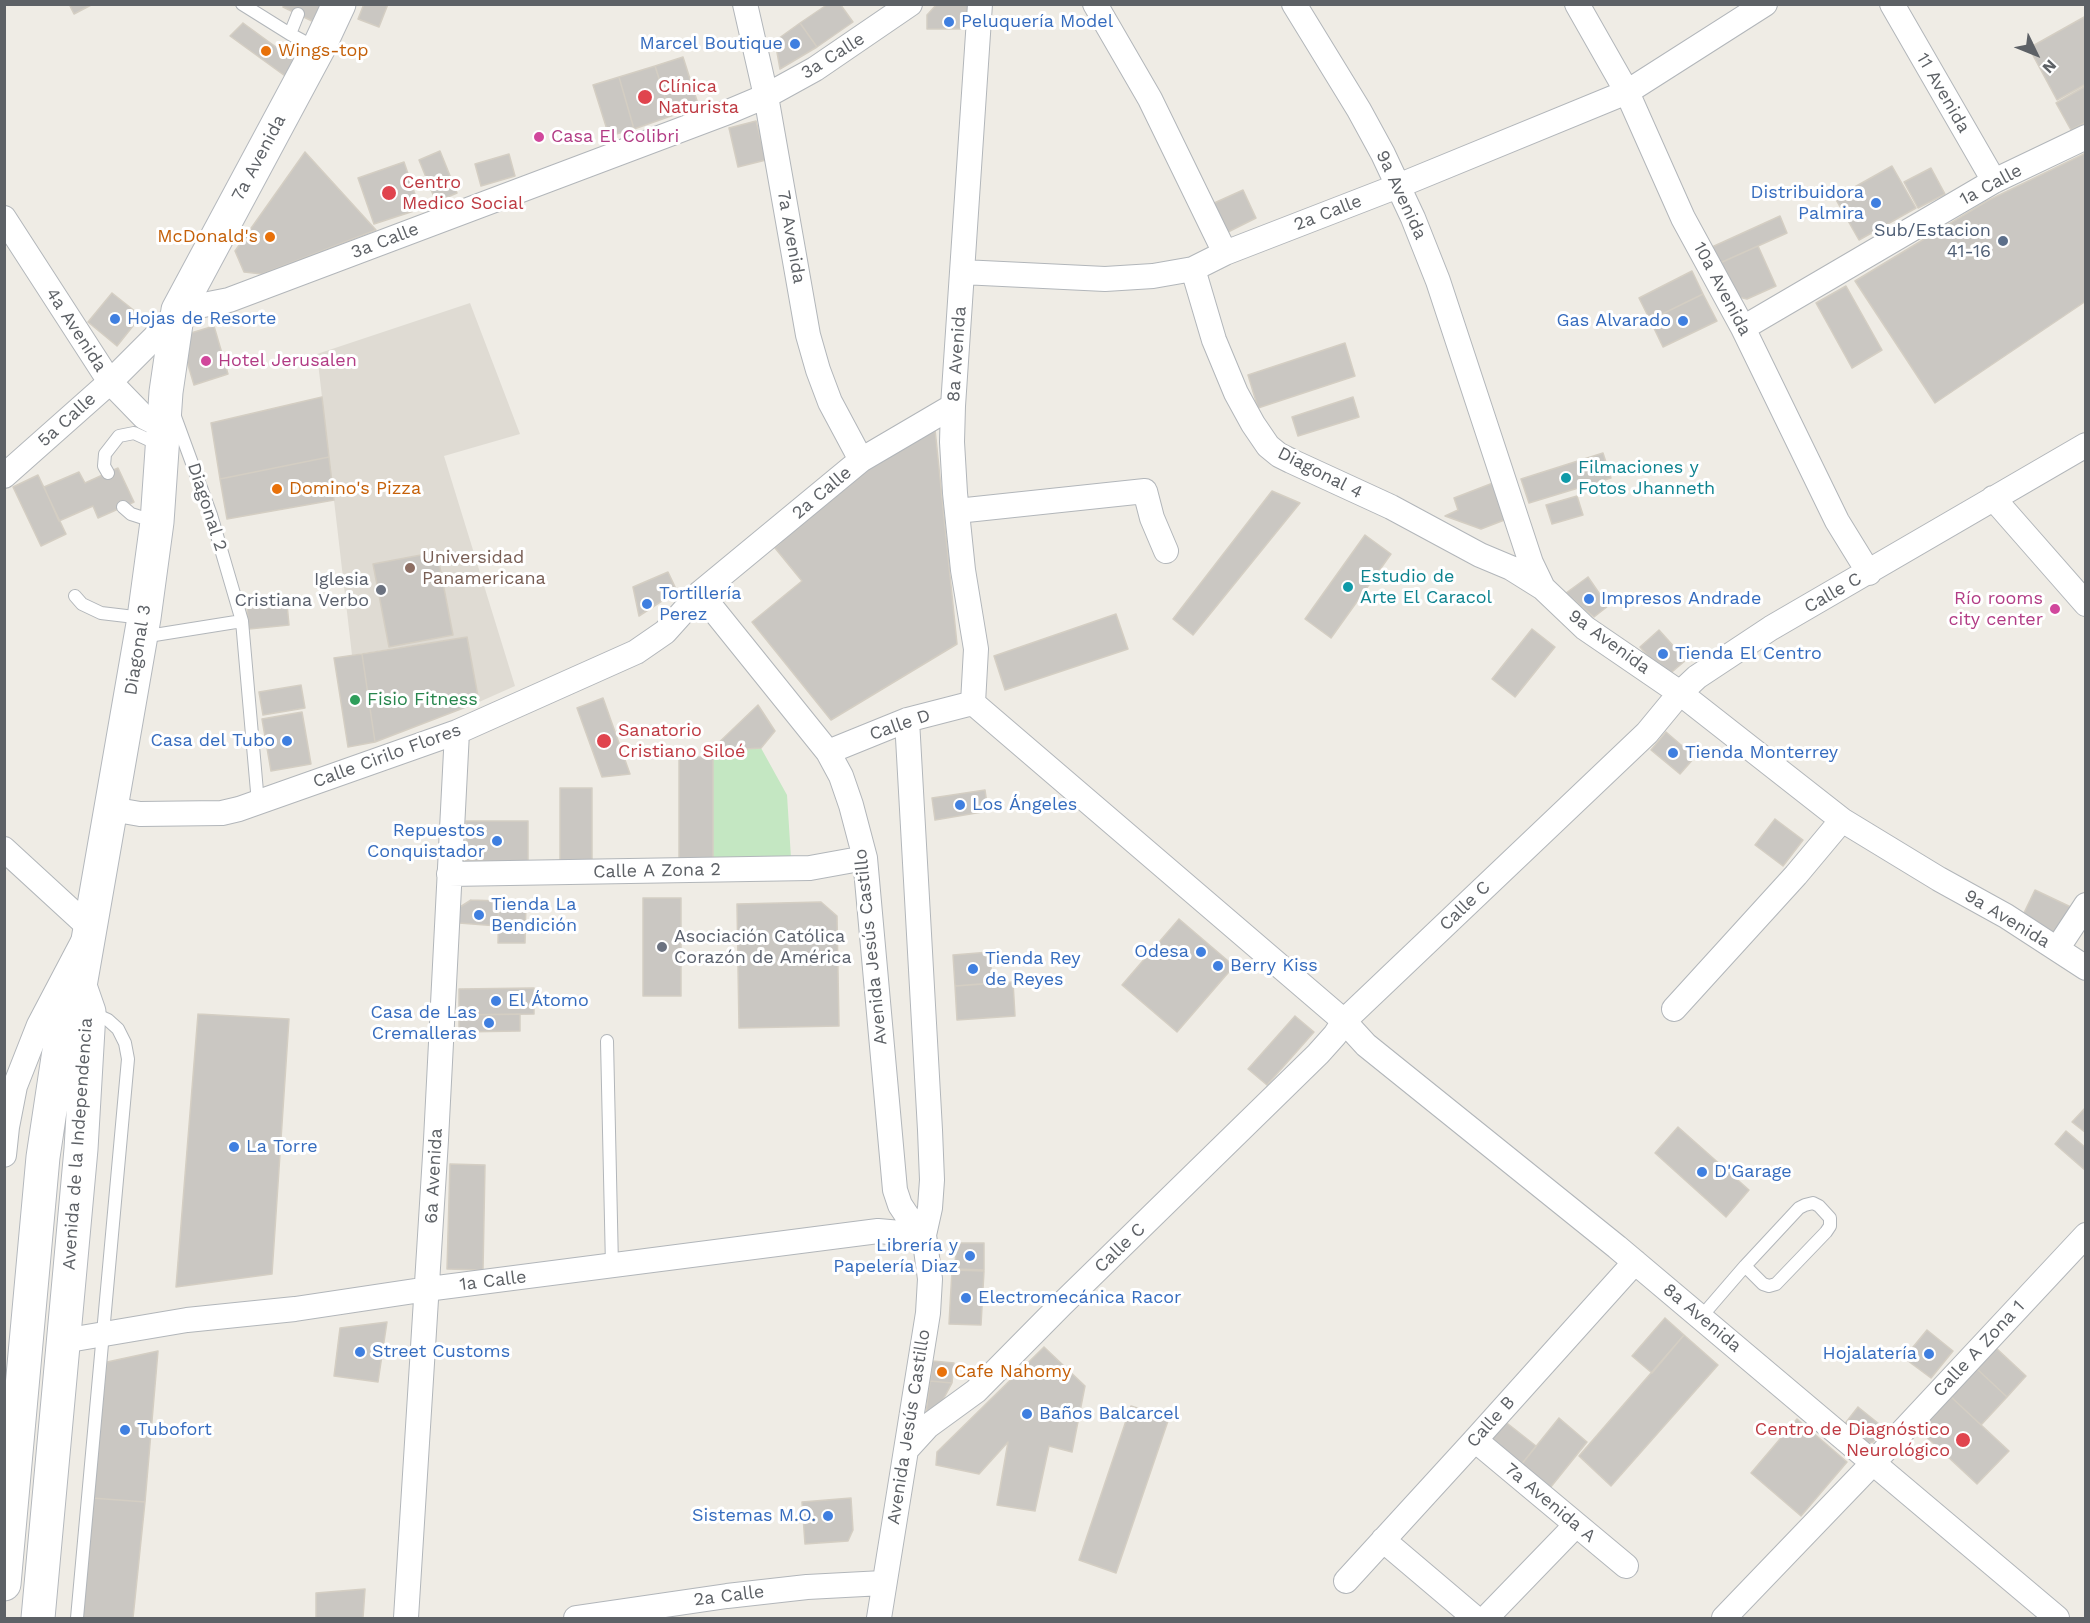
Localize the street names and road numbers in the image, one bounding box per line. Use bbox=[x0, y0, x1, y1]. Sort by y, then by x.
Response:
street label: 3a Calle bbox=[797, 28, 869, 84]
street label: 11 Avenida bbox=[1911, 49, 1975, 137]
street label: 7a Avenida bbox=[227, 111, 291, 205]
street label: 9a Avenida bbox=[1371, 147, 1431, 243]
street label: 1a Calle bbox=[1956, 160, 2026, 210]
street label: 7a Avenida bbox=[772, 189, 810, 285]
street label: 2a Calle bbox=[1291, 190, 1365, 236]
street label: 3a Calle bbox=[348, 218, 422, 264]
street label: 10a Avenida bbox=[1688, 238, 1756, 340]
street label: 4a Avenida bbox=[41, 284, 111, 376]
street label: 8a Avenida bbox=[943, 305, 971, 403]
street label: 5a Calle bbox=[33, 388, 101, 452]
street label: Diagonal 4 bbox=[1274, 442, 1366, 504]
street label: Diagonal 2 bbox=[183, 460, 231, 554]
street label: 2a Calle bbox=[788, 462, 856, 524]
street label: Calle C bbox=[1801, 568, 1865, 618]
street label: Diagonal 3 bbox=[120, 603, 156, 697]
street label: 9a Avenida bbox=[1564, 605, 1654, 679]
street label: Calle D bbox=[867, 705, 933, 745]
street label: Calle Cirilo Flores bbox=[310, 719, 464, 793]
street label: Avenida Jesús Castillo bbox=[850, 848, 892, 1046]
street label: Calle A Zona 2 bbox=[593, 859, 721, 883]
street label: Calle C bbox=[1435, 877, 1495, 935]
street label: 9a Avenida bbox=[1960, 885, 2054, 953]
street label: Avenida de la Independencia bbox=[58, 1017, 98, 1271]
street label: 6a Avenida bbox=[421, 1128, 447, 1224]
street label: Calle C bbox=[1090, 1219, 1150, 1277]
street label: 1a Calle bbox=[458, 1266, 528, 1296]
street label: 8a Avenida bbox=[1658, 1279, 1746, 1357]
street label: Calle A Zona 1 bbox=[1929, 1296, 2029, 1402]
street label: Avenida Jesús Castillo bbox=[883, 1328, 935, 1526]
street label: Calle B bbox=[1462, 1392, 1520, 1452]
street label: 7a Avenida A bbox=[1500, 1459, 1600, 1547]
street label: 2a Calle bbox=[693, 1581, 765, 1611]

